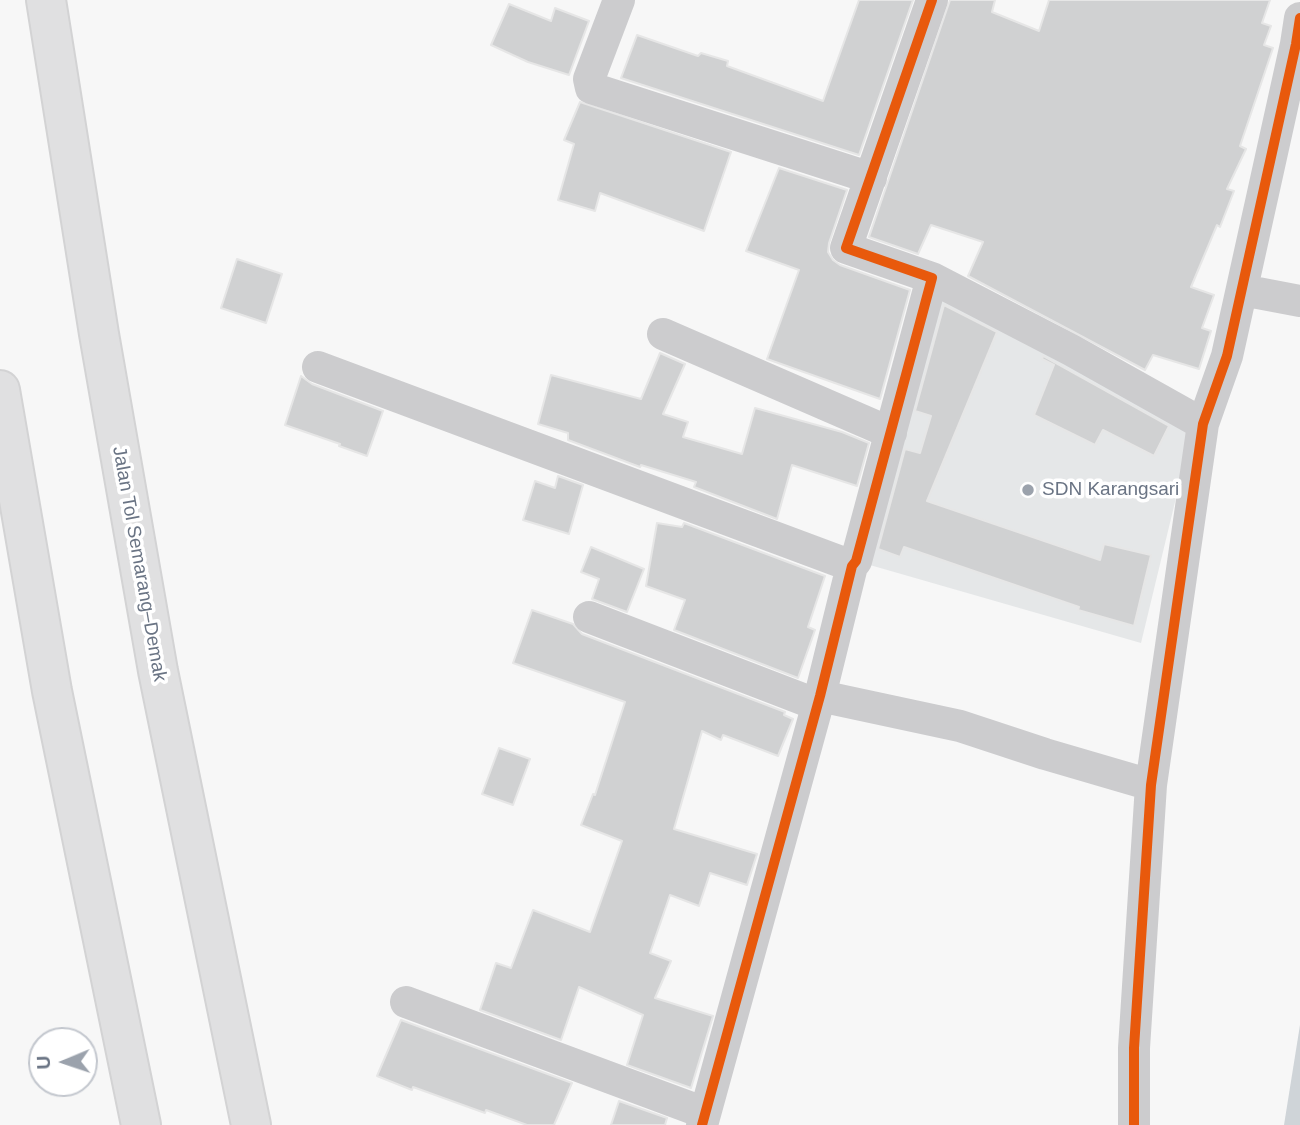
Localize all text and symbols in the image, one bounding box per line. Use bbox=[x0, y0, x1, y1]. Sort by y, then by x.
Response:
street label: Jalan Tol Semarang–Demak bbox=[107, 444, 171, 684]
place label: SDN Karangsari bbox=[1042, 479, 1179, 501]
marker: SDN Karangsari bbox=[1020, 482, 1036, 498]
north arrow bbox=[28, 1027, 98, 1097]
text: U bbox=[33, 1055, 54, 1070]

